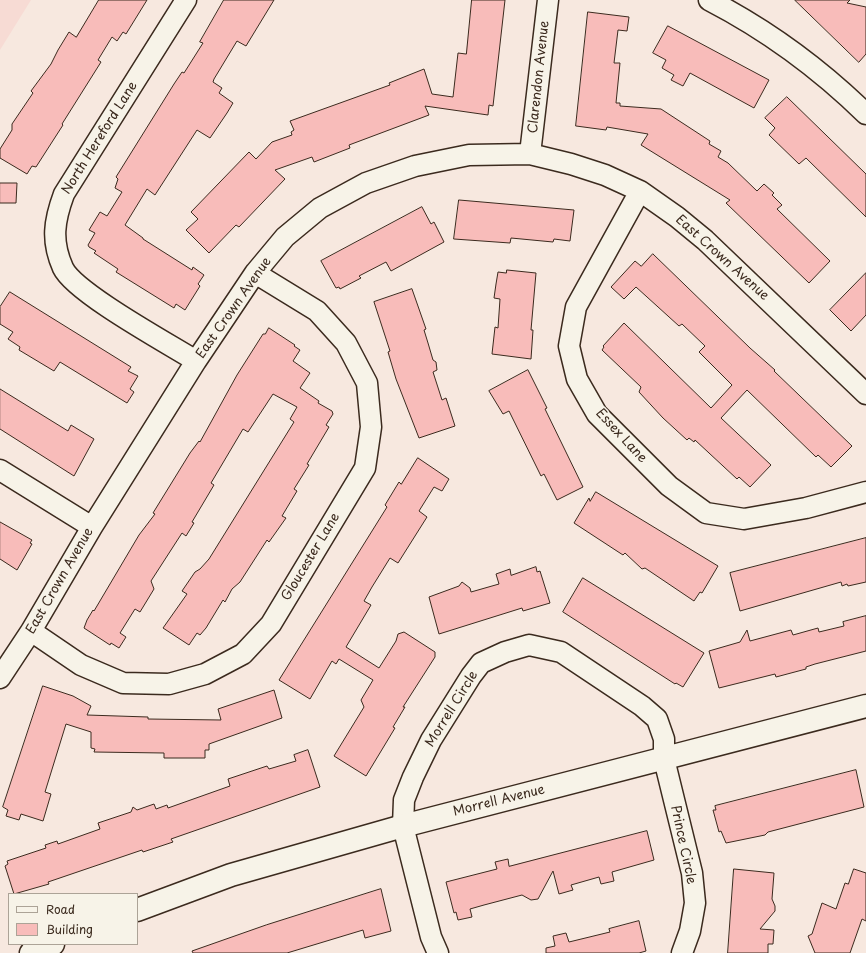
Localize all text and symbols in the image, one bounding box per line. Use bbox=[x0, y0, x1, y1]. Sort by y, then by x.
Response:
street label: Clarendon Avenue bbox=[525, 20, 553, 134]
street label: North Hereford Lane bbox=[59, 79, 141, 197]
street label: East Crown Avenue bbox=[672, 212, 772, 304]
street label: East Crown Avenue bbox=[193, 254, 275, 362]
street label: Essex Lane bbox=[592, 406, 650, 466]
street label: Gloucester Lane bbox=[279, 510, 343, 604]
street label: East Crown Avenue bbox=[23, 525, 97, 637]
street label: Morrell Circle bbox=[422, 668, 482, 750]
street label: Morrell Avenue bbox=[452, 782, 546, 820]
street label: Prince Circle bbox=[667, 804, 699, 886]
legend bbox=[8, 893, 138, 945]
text: Road bbox=[46, 900, 75, 918]
text: Building bbox=[46, 920, 93, 938]

